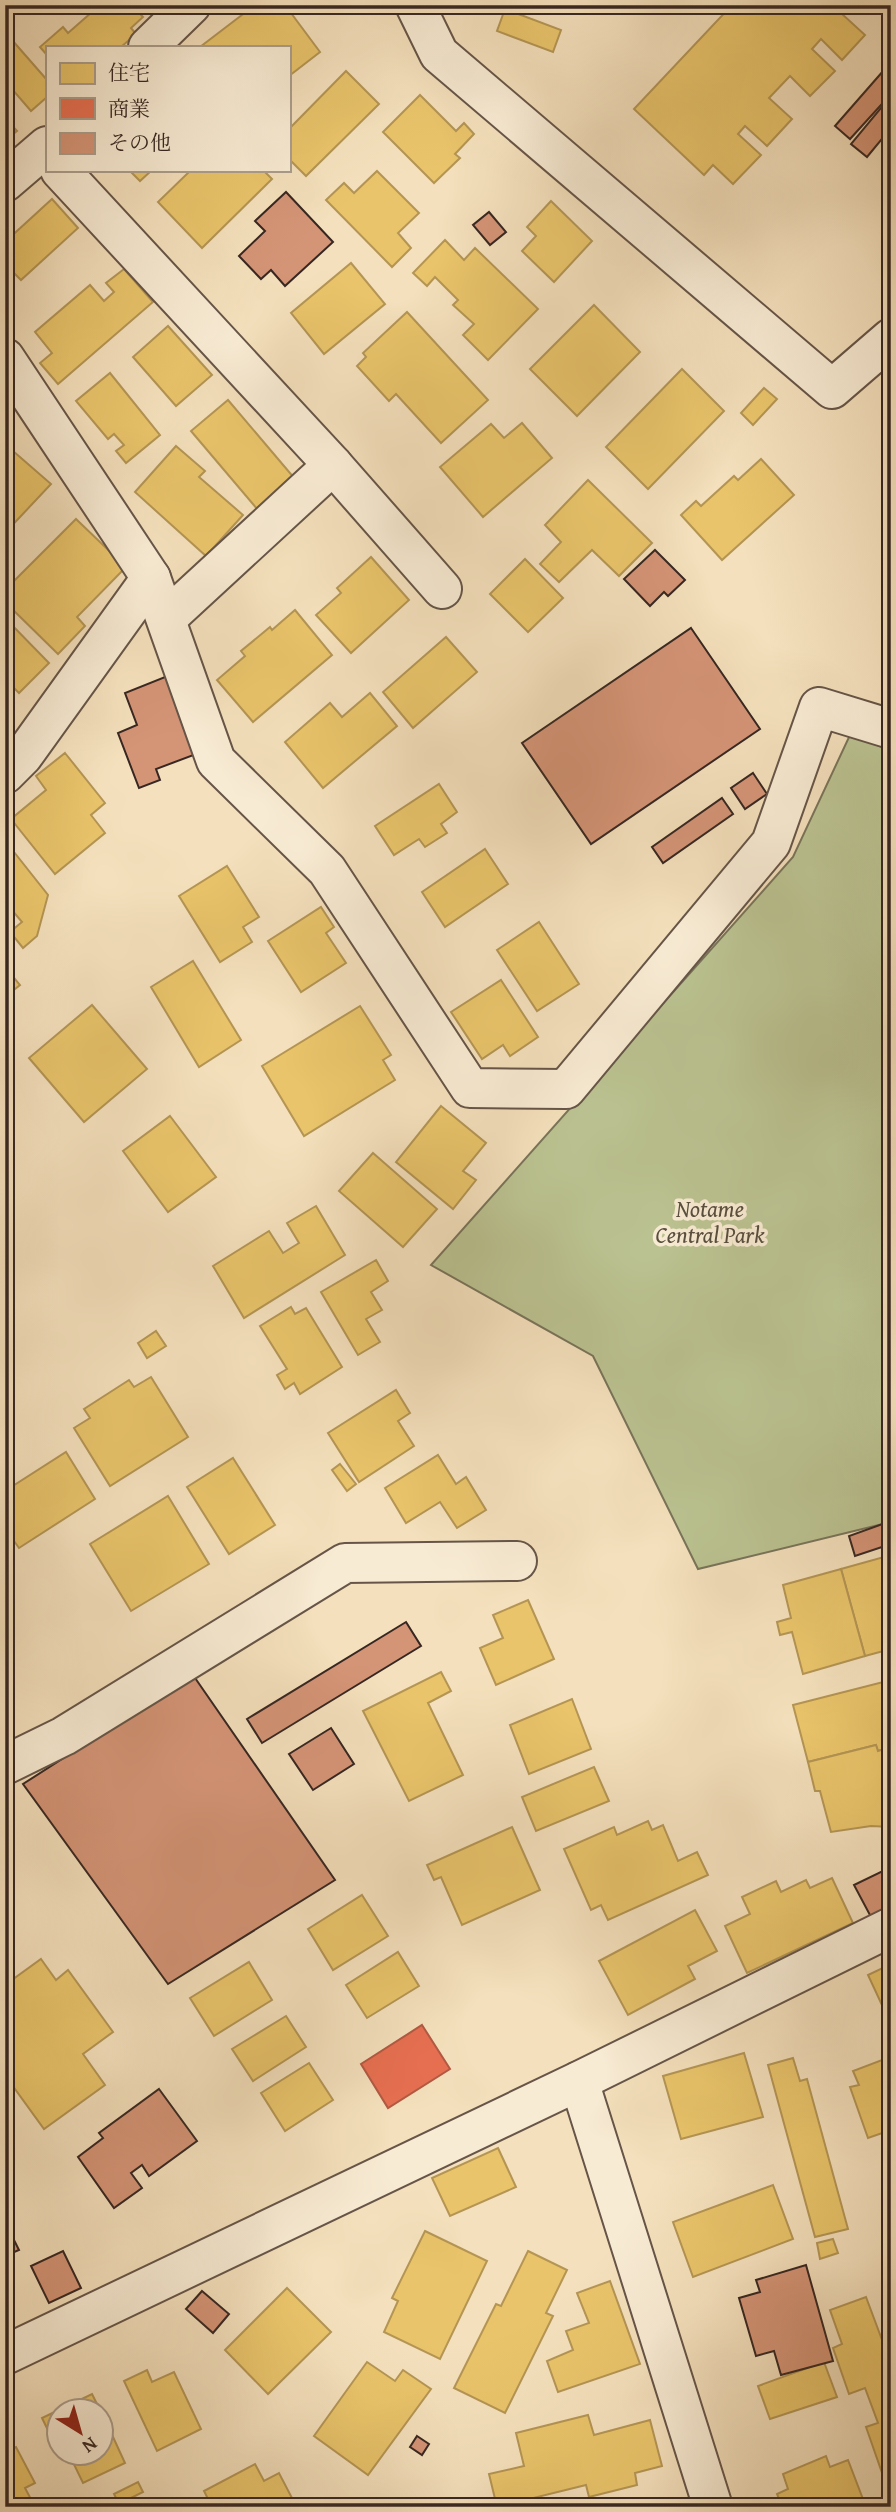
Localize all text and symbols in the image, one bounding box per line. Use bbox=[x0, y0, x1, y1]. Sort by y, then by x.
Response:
legend bbox=[46, 46, 290, 172]
text: 住宅 bbox=[108, 57, 150, 88]
text: 商業 bbox=[108, 93, 150, 124]
text: その他 bbox=[108, 127, 171, 158]
park label: Notame Central Park bbox=[655, 1192, 765, 1251]
north arrow bbox=[46, 2396, 116, 2466]
text: N bbox=[76, 2431, 104, 2461]

